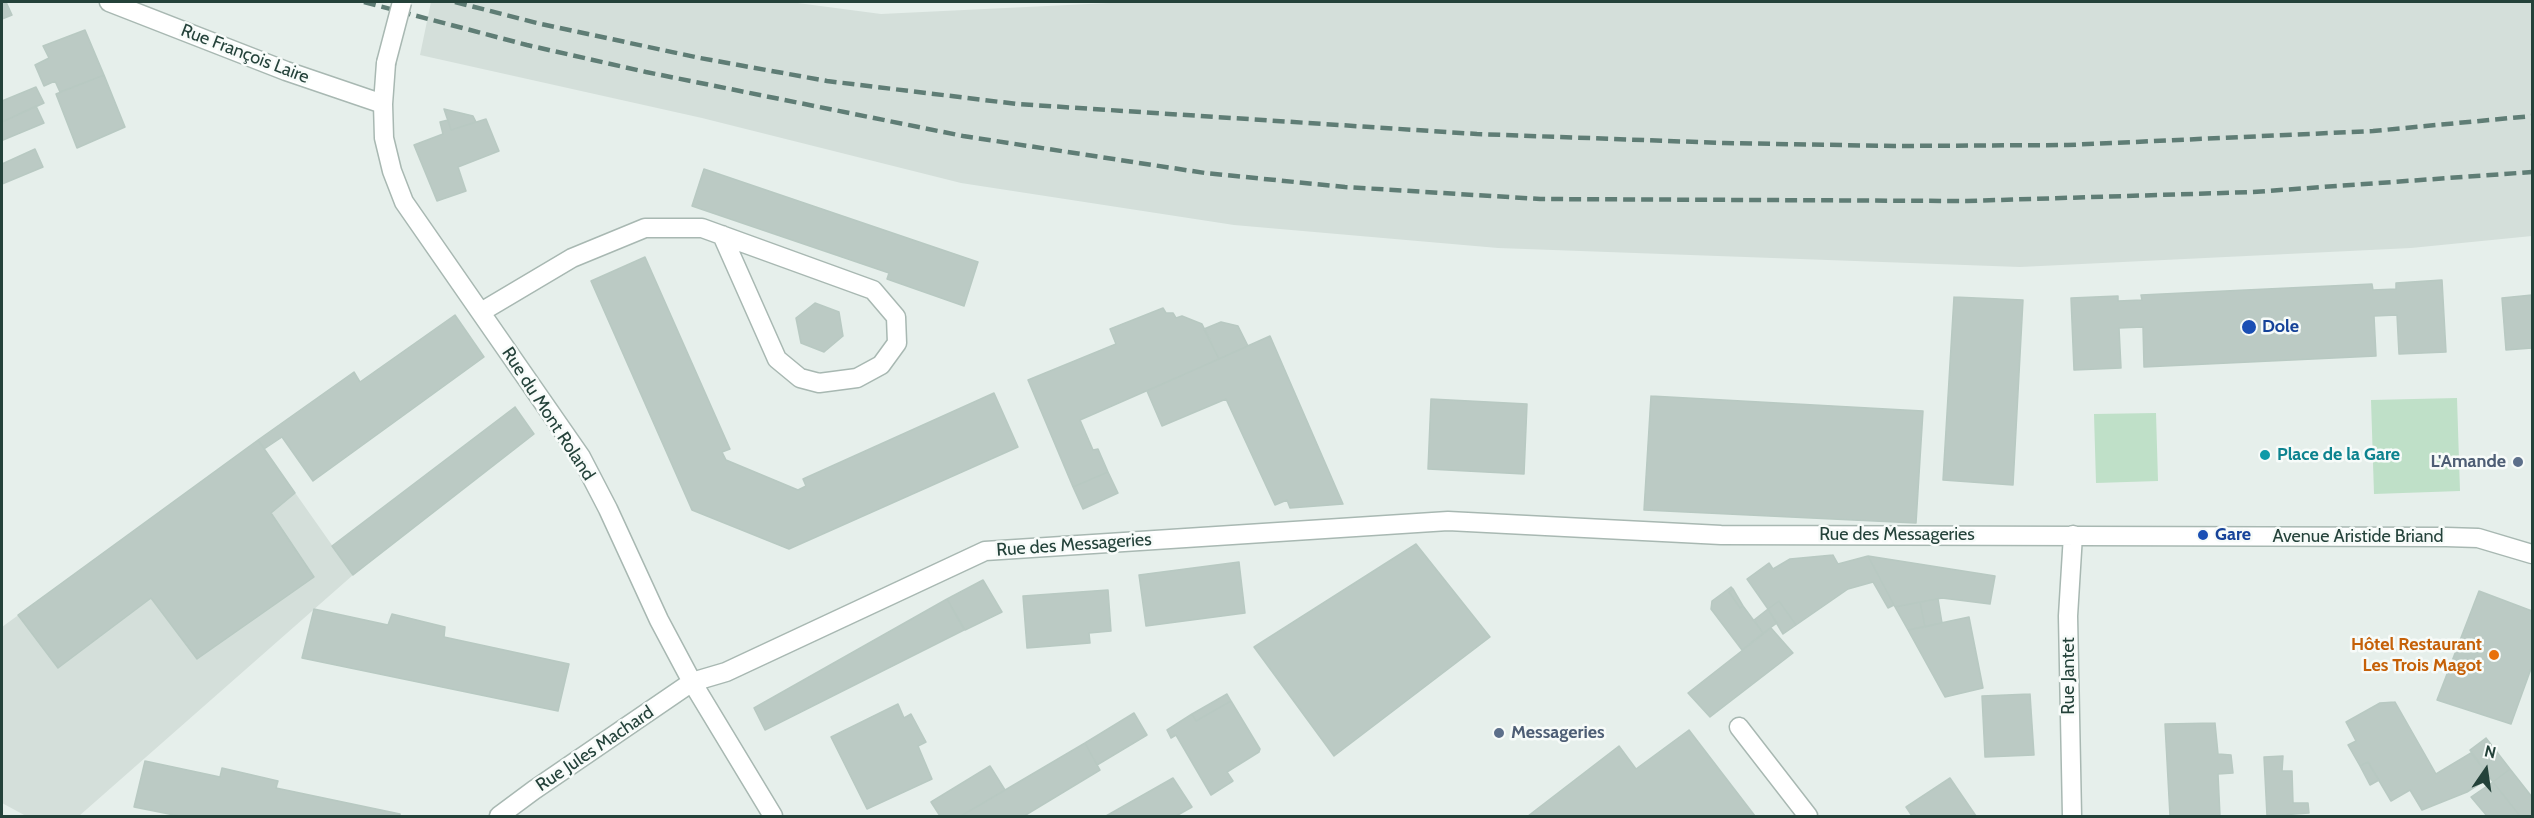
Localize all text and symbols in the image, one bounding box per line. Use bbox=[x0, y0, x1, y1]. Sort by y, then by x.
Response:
street label: Rue François Laire bbox=[178, 20, 312, 88]
place label: Dole bbox=[2262, 316, 2299, 338]
marker: Dole bbox=[2240, 318, 2258, 336]
street label: Rue du Mont Roland bbox=[497, 343, 599, 485]
place label: Place de la Gare bbox=[2277, 444, 2400, 466]
marker: Place de la Gare bbox=[2258, 448, 2272, 462]
place label: L'Amande bbox=[2431, 451, 2506, 473]
marker: L'Amande bbox=[2511, 455, 2525, 469]
street label: Rue des Messageries bbox=[1819, 524, 1975, 546]
place label: Gare bbox=[2215, 524, 2251, 546]
street label: Avenue Aristide Briand bbox=[2272, 526, 2444, 548]
marker: Gare bbox=[2196, 528, 2210, 542]
street label: Rue des Messageries bbox=[996, 529, 1152, 561]
place label: Hôtel Restaurant Les Trois Magot bbox=[2351, 634, 2482, 676]
street label: Rue Jantet bbox=[2058, 637, 2080, 715]
marker: Hôtel Restaurant Les Trois Magot bbox=[2487, 648, 2501, 662]
street label: Rue Jules Machard bbox=[532, 702, 658, 796]
place label: Messageries bbox=[1511, 722, 1605, 744]
marker: Messageries bbox=[1492, 726, 1506, 740]
north arrow bbox=[2456, 740, 2516, 800]
text: N bbox=[2483, 741, 2498, 763]

